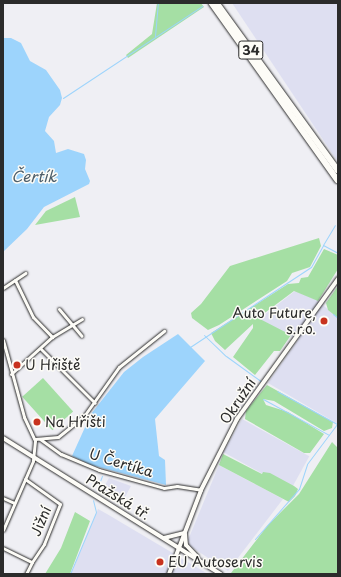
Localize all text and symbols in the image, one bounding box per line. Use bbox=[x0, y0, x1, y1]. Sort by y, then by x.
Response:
road number: 34 bbox=[238, 39, 264, 61]
water label: Čertík bbox=[11, 167, 57, 185]
place label: Auto Future, s.r.o. bbox=[231, 305, 316, 338]
marker: Auto Future, s.r.o. bbox=[319, 316, 329, 326]
place label: U Hřiště bbox=[25, 357, 81, 373]
marker: U Hřiště bbox=[12, 360, 22, 370]
street label: Okružní bbox=[217, 375, 259, 427]
place label: Na Hřišti bbox=[45, 414, 106, 430]
marker: Na Hřišti bbox=[32, 417, 42, 427]
street label: U Čertíka bbox=[87, 445, 155, 481]
street label: Pražská tř. bbox=[83, 471, 153, 523]
street label: Jižní bbox=[27, 503, 55, 539]
place label: EU Autoservis bbox=[168, 554, 262, 570]
marker: EU Autoservis bbox=[155, 557, 165, 567]

